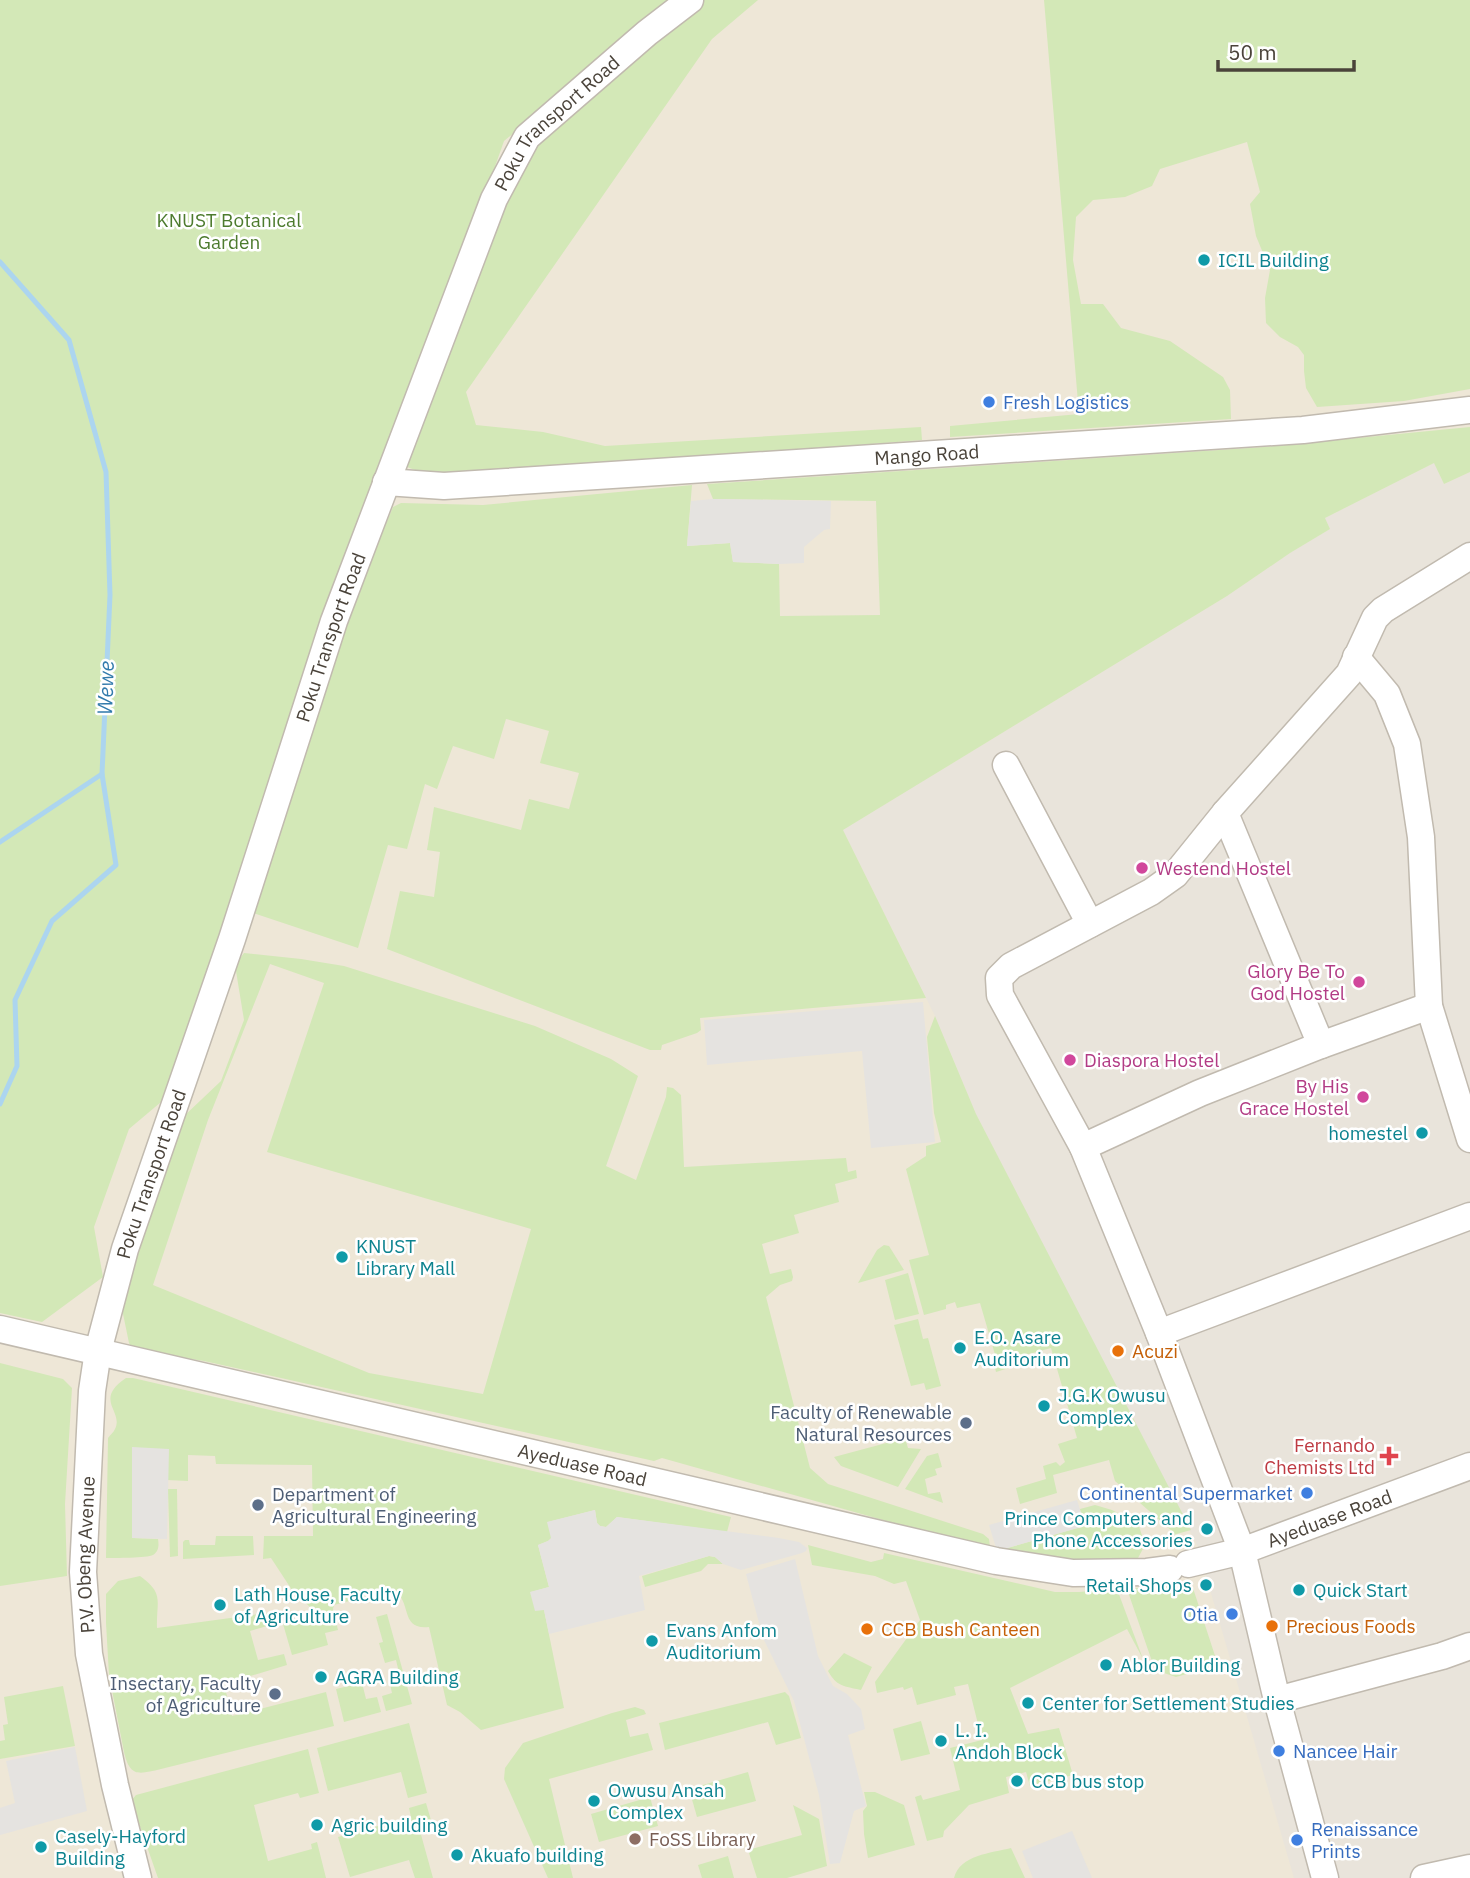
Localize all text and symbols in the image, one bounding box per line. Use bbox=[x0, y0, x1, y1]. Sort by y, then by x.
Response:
scale bar bbox=[1218, 28, 1354, 72]
text: 50 m bbox=[1228, 38, 1277, 66]
street label: Poku Transport Road bbox=[489, 50, 624, 195]
park label: KNUST Botanical Garden bbox=[157, 208, 301, 254]
place label: ICIL Building bbox=[1218, 248, 1329, 272]
marker: ICIL Building bbox=[1196, 252, 1212, 268]
place label: Fresh Logistics bbox=[1003, 390, 1129, 414]
marker: Fresh Logistics bbox=[981, 394, 997, 410]
street label: Mango Road bbox=[874, 439, 980, 470]
street label: Poku Transport Road bbox=[290, 549, 371, 725]
water label: Wewe bbox=[90, 660, 120, 716]
place label: Westend Hostel bbox=[1156, 856, 1291, 880]
marker: Westend Hostel bbox=[1134, 860, 1150, 876]
place label: Glory Be To God Hostel bbox=[1247, 959, 1345, 1005]
marker: Glory Be To God Hostel bbox=[1351, 974, 1367, 990]
place label: Diaspora Hostel bbox=[1084, 1048, 1219, 1072]
marker: Diaspora Hostel bbox=[1062, 1052, 1078, 1068]
place label: By His Grace Hostel bbox=[1239, 1074, 1349, 1120]
street label: Poku Transport Road bbox=[111, 1086, 191, 1261]
marker: By His Grace Hostel bbox=[1355, 1089, 1371, 1105]
place label: homestel bbox=[1328, 1121, 1408, 1145]
marker: homestel bbox=[1414, 1125, 1430, 1141]
place label: KNUST Library Mall bbox=[356, 1234, 455, 1280]
marker: KNUST Library Mall bbox=[334, 1249, 350, 1265]
place label: E.O. Asare Auditorium bbox=[974, 1325, 1069, 1371]
place label: Acuzi bbox=[1132, 1339, 1178, 1363]
marker: E.O. Asare Auditorium bbox=[952, 1340, 968, 1356]
marker: Acuzi bbox=[1110, 1343, 1126, 1359]
place label: J.G.K Owusu Complex bbox=[1058, 1383, 1166, 1429]
marker: J.G.K Owusu Complex bbox=[1036, 1398, 1052, 1414]
place label: Faculty of Renewable Natural Resources bbox=[770, 1400, 952, 1446]
marker: Faculty of Renewable Natural Resources bbox=[958, 1415, 974, 1431]
place label: Fernando Chemists Ltd bbox=[1264, 1433, 1375, 1479]
street label: Ayeduase Road bbox=[516, 1438, 649, 1491]
marker: Fernando Chemists Ltd bbox=[1381, 1448, 1397, 1464]
street label: P.V. Obeng Avenue bbox=[71, 1475, 100, 1634]
place label: Continental Supermarket bbox=[1079, 1481, 1293, 1505]
place label: Department of Agricultural Engineering bbox=[272, 1482, 476, 1528]
street label: Ayeduase Road bbox=[1264, 1484, 1395, 1553]
marker: Continental Supermarket bbox=[1299, 1485, 1315, 1501]
marker: Department of Agricultural Engineering bbox=[250, 1497, 266, 1513]
place label: Prince Computers and Phone Accessories bbox=[1004, 1506, 1193, 1552]
marker: Prince Computers and Phone Accessories bbox=[1199, 1521, 1215, 1537]
place label: Retail Shops bbox=[1086, 1573, 1192, 1597]
marker: Retail Shops bbox=[1198, 1577, 1214, 1593]
place label: Quick Start bbox=[1313, 1578, 1408, 1602]
place label: Lath House, Faculty of Agriculture bbox=[234, 1582, 402, 1628]
marker: Quick Start bbox=[1291, 1582, 1307, 1598]
marker: Lath House, Faculty of Agriculture bbox=[212, 1597, 228, 1613]
place label: Otia bbox=[1183, 1602, 1218, 1626]
marker: Otia bbox=[1224, 1606, 1240, 1622]
place label: Precious Foods bbox=[1286, 1614, 1416, 1638]
place label: CCB Bush Canteen bbox=[881, 1617, 1040, 1641]
place label: Evans Anfom Auditorium bbox=[666, 1618, 777, 1664]
marker: Precious Foods bbox=[1264, 1618, 1280, 1634]
marker: CCB Bush Canteen bbox=[859, 1621, 875, 1637]
marker: Evans Anfom Auditorium bbox=[644, 1633, 660, 1649]
place label: Ablor Building bbox=[1120, 1653, 1240, 1677]
marker: Ablor Building bbox=[1098, 1657, 1114, 1673]
place label: AGRA Building bbox=[335, 1665, 459, 1689]
marker: AGRA Building bbox=[313, 1669, 329, 1685]
place label: Insectary, Faculty of Agriculture bbox=[110, 1671, 262, 1717]
marker: Insectary, Faculty of Agriculture bbox=[267, 1686, 283, 1702]
place label: Center for Settlement Studies bbox=[1042, 1691, 1295, 1715]
marker: Center for Settlement Studies bbox=[1020, 1695, 1036, 1711]
place label: L. I. Andoh Block bbox=[955, 1718, 1063, 1764]
marker: L. I. Andoh Block bbox=[933, 1733, 949, 1749]
place label: Nancee Hair bbox=[1293, 1739, 1397, 1763]
marker: Nancee Hair bbox=[1271, 1743, 1287, 1759]
place label: CCB bus stop bbox=[1031, 1769, 1144, 1793]
marker: CCB bus stop bbox=[1009, 1773, 1025, 1789]
place label: Owusu Ansah Complex bbox=[608, 1778, 725, 1824]
marker: Owusu Ansah Complex bbox=[586, 1793, 602, 1809]
place label: Agric building bbox=[331, 1813, 447, 1837]
marker: Agric building bbox=[309, 1817, 325, 1833]
place label: Renaissance Prints bbox=[1311, 1817, 1418, 1863]
place label: Casely-Hayford Building bbox=[55, 1824, 186, 1870]
place label: FoSS Library bbox=[649, 1827, 756, 1851]
marker: FoSS Library bbox=[627, 1831, 643, 1847]
marker: Renaissance Prints bbox=[1289, 1832, 1305, 1848]
marker: Casely-Hayford Building bbox=[33, 1839, 49, 1855]
place label: Akuafo building bbox=[471, 1843, 603, 1867]
marker: Akuafo building bbox=[449, 1847, 465, 1863]

